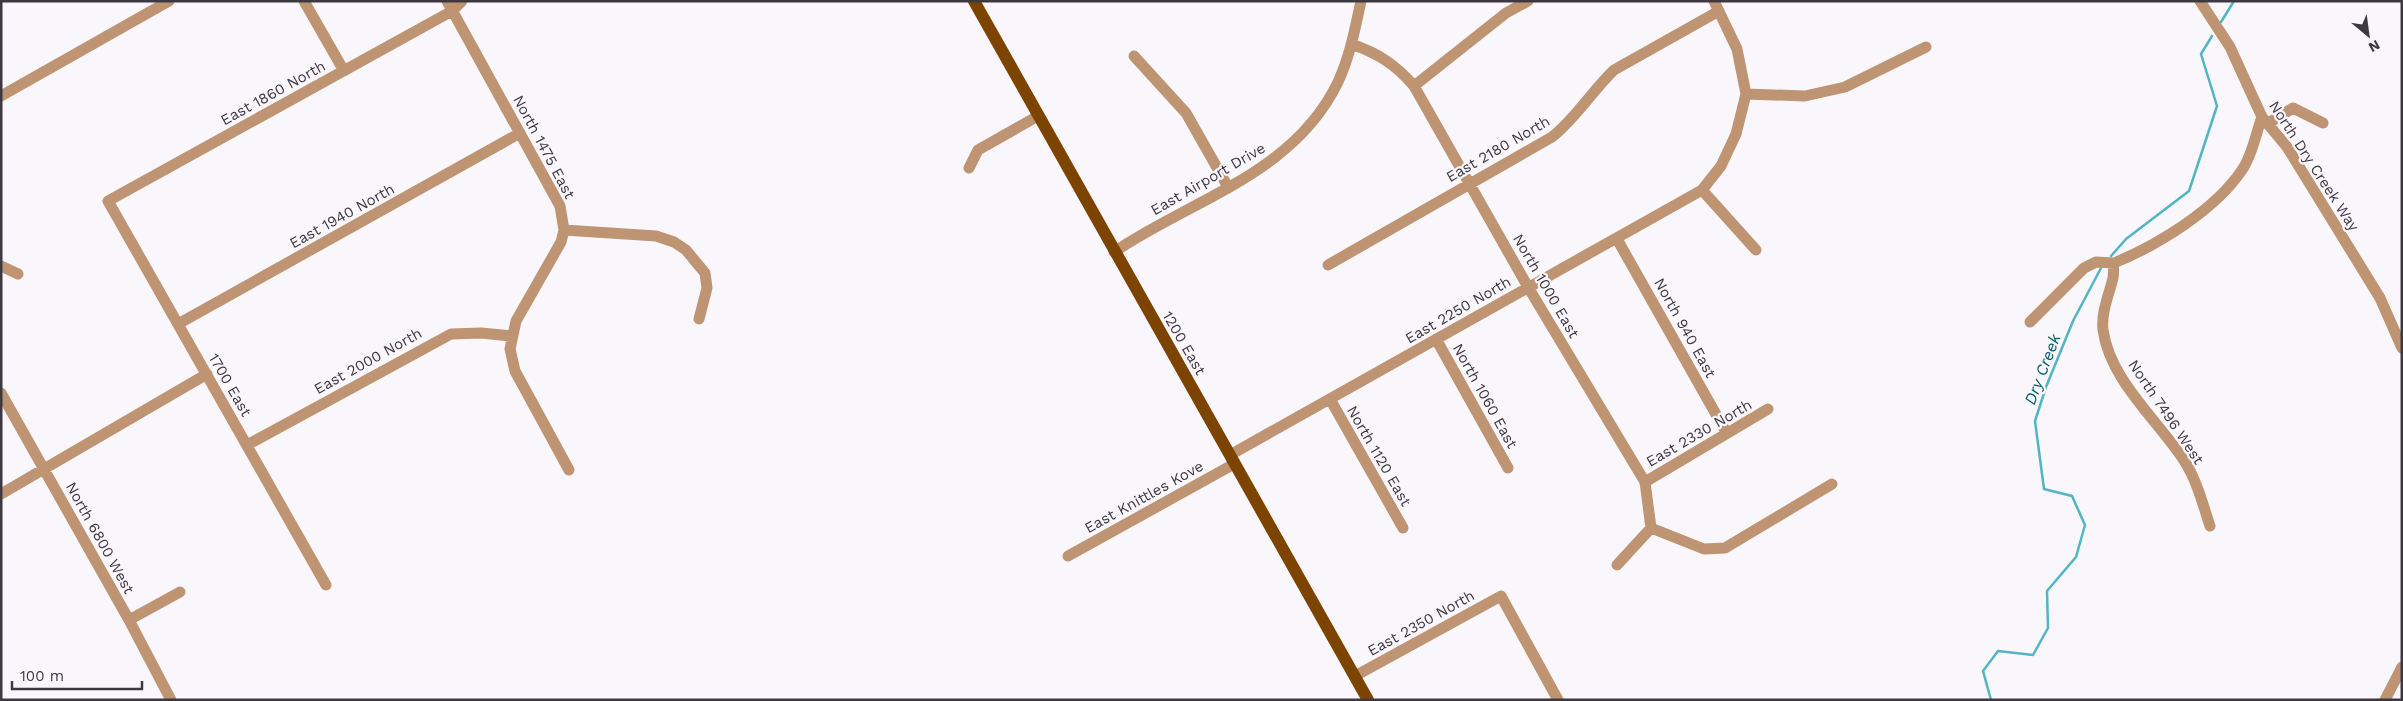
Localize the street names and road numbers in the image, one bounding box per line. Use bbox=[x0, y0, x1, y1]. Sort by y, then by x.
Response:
street label: East 1860 North bbox=[218, 57, 328, 129]
street label: North 1475 East bbox=[509, 92, 579, 202]
street label: North Dry Creek Way bbox=[2265, 98, 2363, 235]
street label: East 2180 North bbox=[1443, 112, 1553, 186]
street label: East Airport Drive bbox=[1147, 139, 1269, 219]
street label: East 1940 North bbox=[287, 180, 397, 252]
street label: North 1000 East bbox=[1509, 231, 1583, 342]
street label: East 2250 North bbox=[1402, 272, 1514, 348]
street label: North 940 East bbox=[1650, 275, 1720, 382]
street label: 1200 East bbox=[1159, 308, 1210, 379]
street label: East 2000 North bbox=[311, 324, 425, 398]
street label: North 1060 East bbox=[1449, 340, 1522, 452]
street label: 1700 East bbox=[205, 350, 256, 420]
street label: North 7496 West bbox=[2124, 356, 2208, 468]
street label: East 2330 North bbox=[1643, 395, 1755, 471]
street label: North 1120 East bbox=[1343, 403, 1415, 510]
street label: East Knittles Kove bbox=[1081, 457, 1207, 537]
street label: North 6800 West bbox=[62, 479, 138, 598]
street label: East 2350 North bbox=[1365, 586, 1477, 660]

